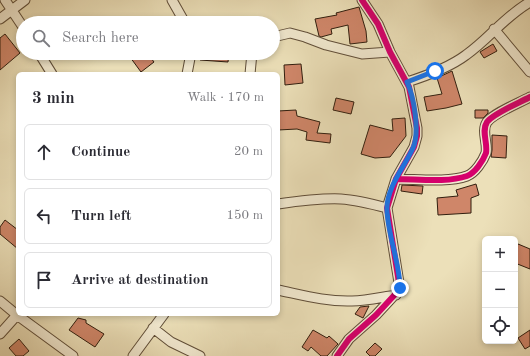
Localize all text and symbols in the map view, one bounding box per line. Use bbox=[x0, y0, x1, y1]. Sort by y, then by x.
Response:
search box bbox=[16, 16, 280, 60]
icon: search bbox=[30, 27, 52, 49]
text: Search here bbox=[62, 31, 139, 46]
route start bbox=[426, 62, 444, 80]
text: 3 min bbox=[32, 90, 75, 107]
text: Walk · 170 m bbox=[187, 91, 264, 104]
icon: ahead bbox=[33, 141, 55, 163]
text: Continue bbox=[71, 145, 130, 160]
text: 20 m bbox=[234, 145, 263, 158]
icon: left bbox=[33, 205, 55, 227]
text: Turn left bbox=[71, 209, 131, 224]
text: 150 m bbox=[226, 209, 263, 222]
map controls bbox=[482, 236, 518, 344]
button: + bbox=[482, 236, 518, 272]
icon: arrive bbox=[33, 269, 55, 291]
button: − bbox=[482, 272, 518, 308]
text: Arrive at destination bbox=[71, 273, 209, 288]
route end bbox=[391, 279, 409, 297]
button: locate bbox=[482, 308, 518, 344]

